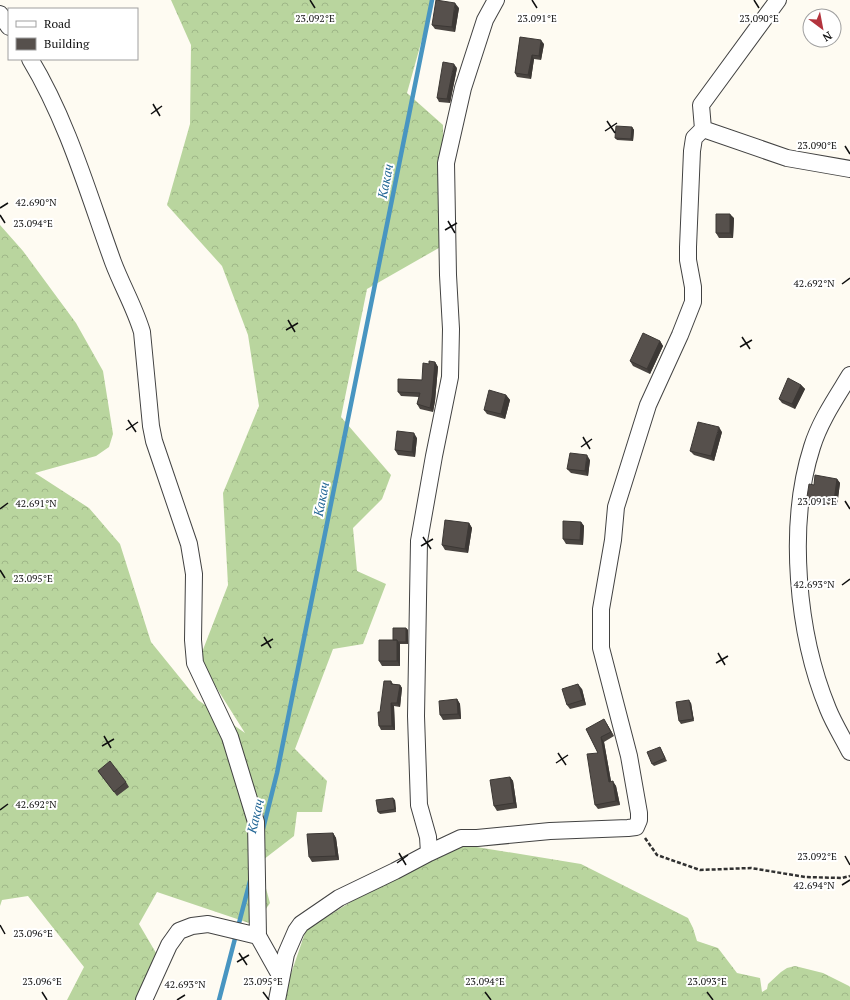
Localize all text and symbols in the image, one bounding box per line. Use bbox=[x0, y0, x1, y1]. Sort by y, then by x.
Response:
legend bbox=[8, 8, 138, 60]
north arrow bbox=[802, 8, 842, 48]
text: 23.092°E bbox=[295, 12, 335, 25]
text: 23.091°E bbox=[517, 12, 557, 25]
text: 23.090°E bbox=[739, 12, 779, 25]
text: Road bbox=[44, 16, 71, 31]
text: N bbox=[819, 28, 835, 45]
text: Building bbox=[44, 36, 90, 51]
text: 23.090°E bbox=[797, 139, 837, 152]
water label: Какач bbox=[373, 162, 397, 201]
text: 42.690°N bbox=[16, 196, 57, 209]
text: 23.094°E bbox=[13, 217, 53, 230]
text: 42.692°N bbox=[794, 277, 835, 290]
water label: Какач bbox=[309, 480, 333, 519]
text: 23.091°E bbox=[797, 495, 837, 508]
text: 42.691°N bbox=[16, 497, 57, 510]
text: 23.095°E bbox=[13, 572, 53, 585]
text: 42.693°N bbox=[794, 578, 835, 591]
water label: Какач bbox=[242, 797, 268, 836]
text: 42.692°N bbox=[16, 798, 57, 811]
text: 23.092°E bbox=[797, 850, 837, 863]
text: 42.694°N bbox=[794, 879, 835, 892]
text: 23.096°E bbox=[13, 927, 53, 940]
text: 23.096°E bbox=[22, 975, 62, 988]
text: 23.095°E bbox=[243, 975, 283, 988]
text: 23.094°E bbox=[465, 975, 505, 988]
text: 23.093°E bbox=[687, 975, 727, 988]
text: 42.693°N bbox=[165, 978, 206, 991]

